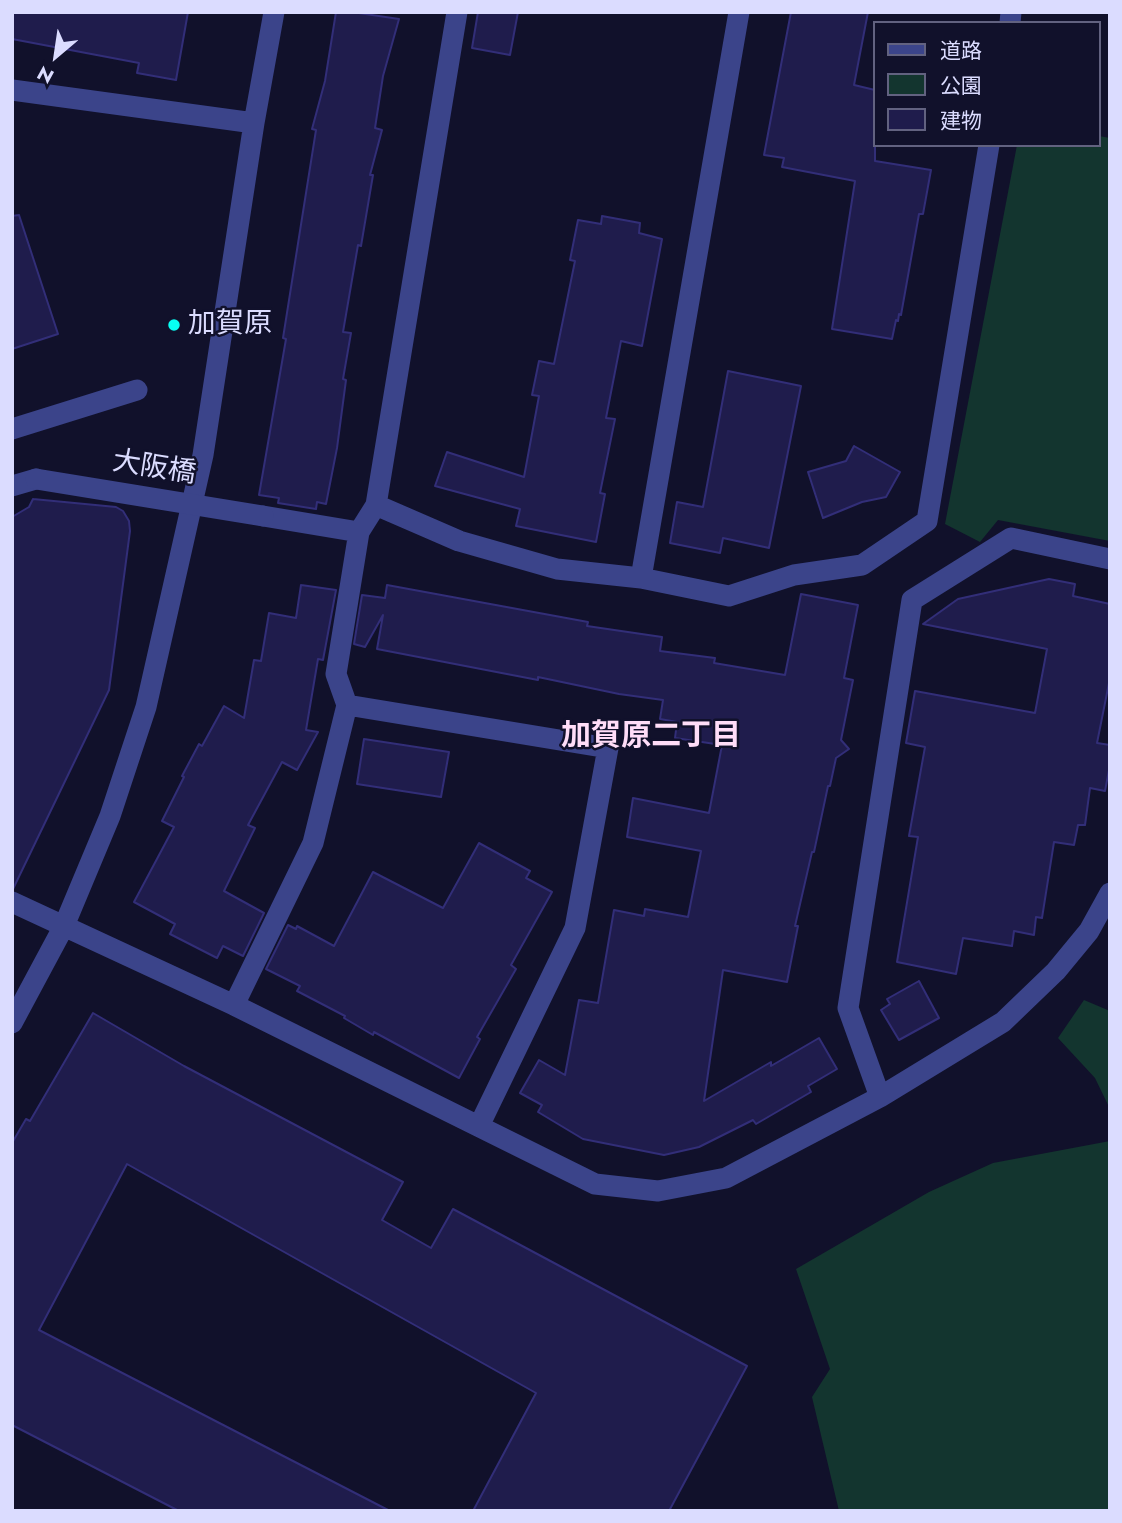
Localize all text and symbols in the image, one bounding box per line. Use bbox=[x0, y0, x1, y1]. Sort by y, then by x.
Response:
north arrow bbox=[21, 21, 91, 91]
legend bbox=[874, 21, 1101, 147]
text: 道路 bbox=[940, 36, 982, 66]
text: N bbox=[32, 59, 59, 90]
text: 公園 bbox=[940, 71, 982, 101]
text: 建物 bbox=[940, 106, 982, 136]
place label: 加賀原 bbox=[188, 308, 272, 342]
marker: 加賀原 bbox=[166, 317, 182, 333]
street label: 大阪橋 bbox=[110, 446, 198, 492]
district label: 加賀原二丁目 bbox=[561, 720, 741, 756]

